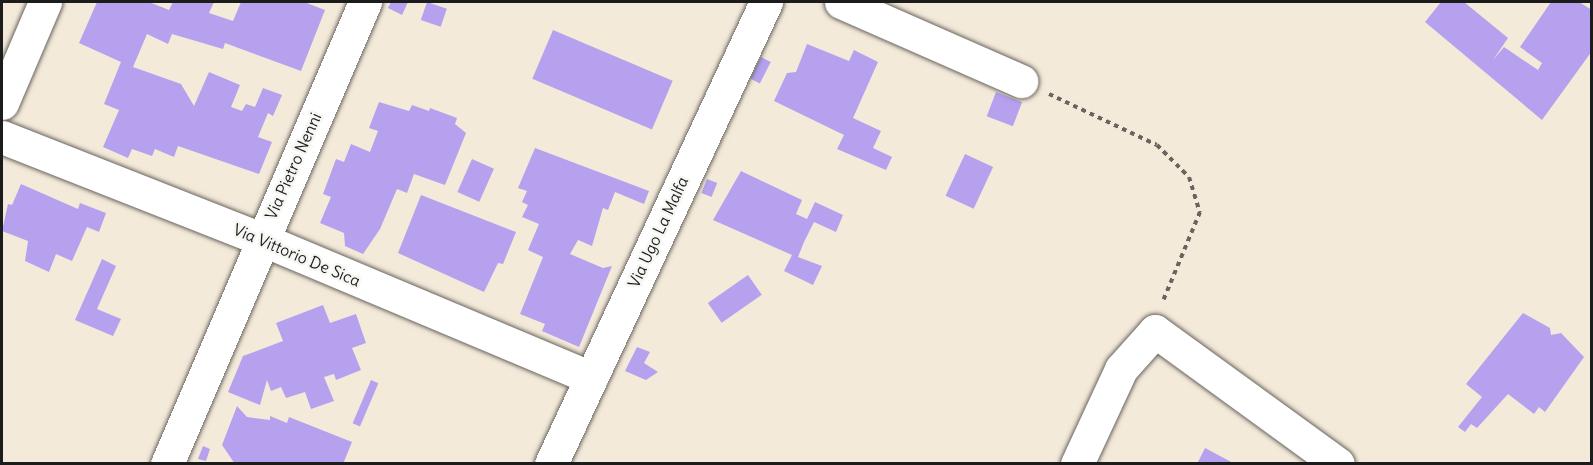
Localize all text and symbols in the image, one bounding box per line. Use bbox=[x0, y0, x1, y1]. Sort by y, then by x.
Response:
street label: Via Pietro Nenni bbox=[261, 110, 325, 222]
street label: Via Ugo La Malfa bbox=[624, 173, 692, 291]
street label: Via Vittorio De Sica bbox=[231, 220, 363, 290]

